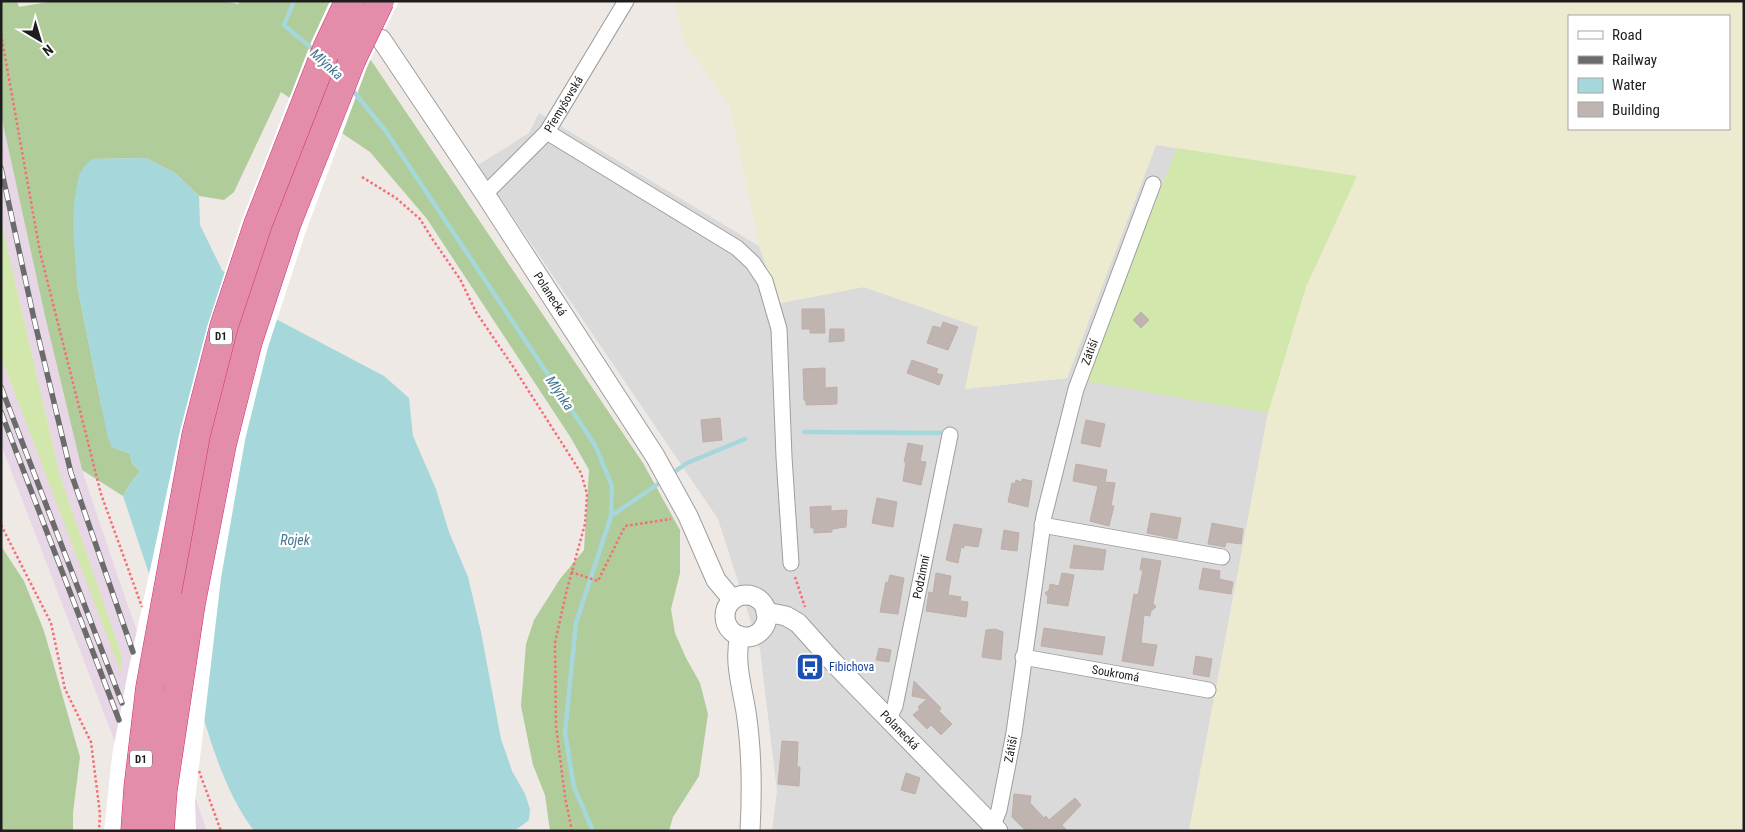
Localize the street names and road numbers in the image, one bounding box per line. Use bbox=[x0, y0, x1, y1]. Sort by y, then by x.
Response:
street label: Přemyšovská bbox=[541, 73, 586, 135]
street label: Polanecká bbox=[531, 270, 569, 319]
road number: D1 bbox=[210, 328, 232, 344]
street label: Zátiší bbox=[1079, 336, 1101, 367]
street label: Podzimní bbox=[910, 553, 933, 600]
street label: Soukromá bbox=[1091, 662, 1141, 685]
street label: Polanecká bbox=[877, 708, 922, 753]
street label: Zátiší bbox=[1001, 734, 1020, 764]
road number: D1 bbox=[130, 751, 152, 768]

